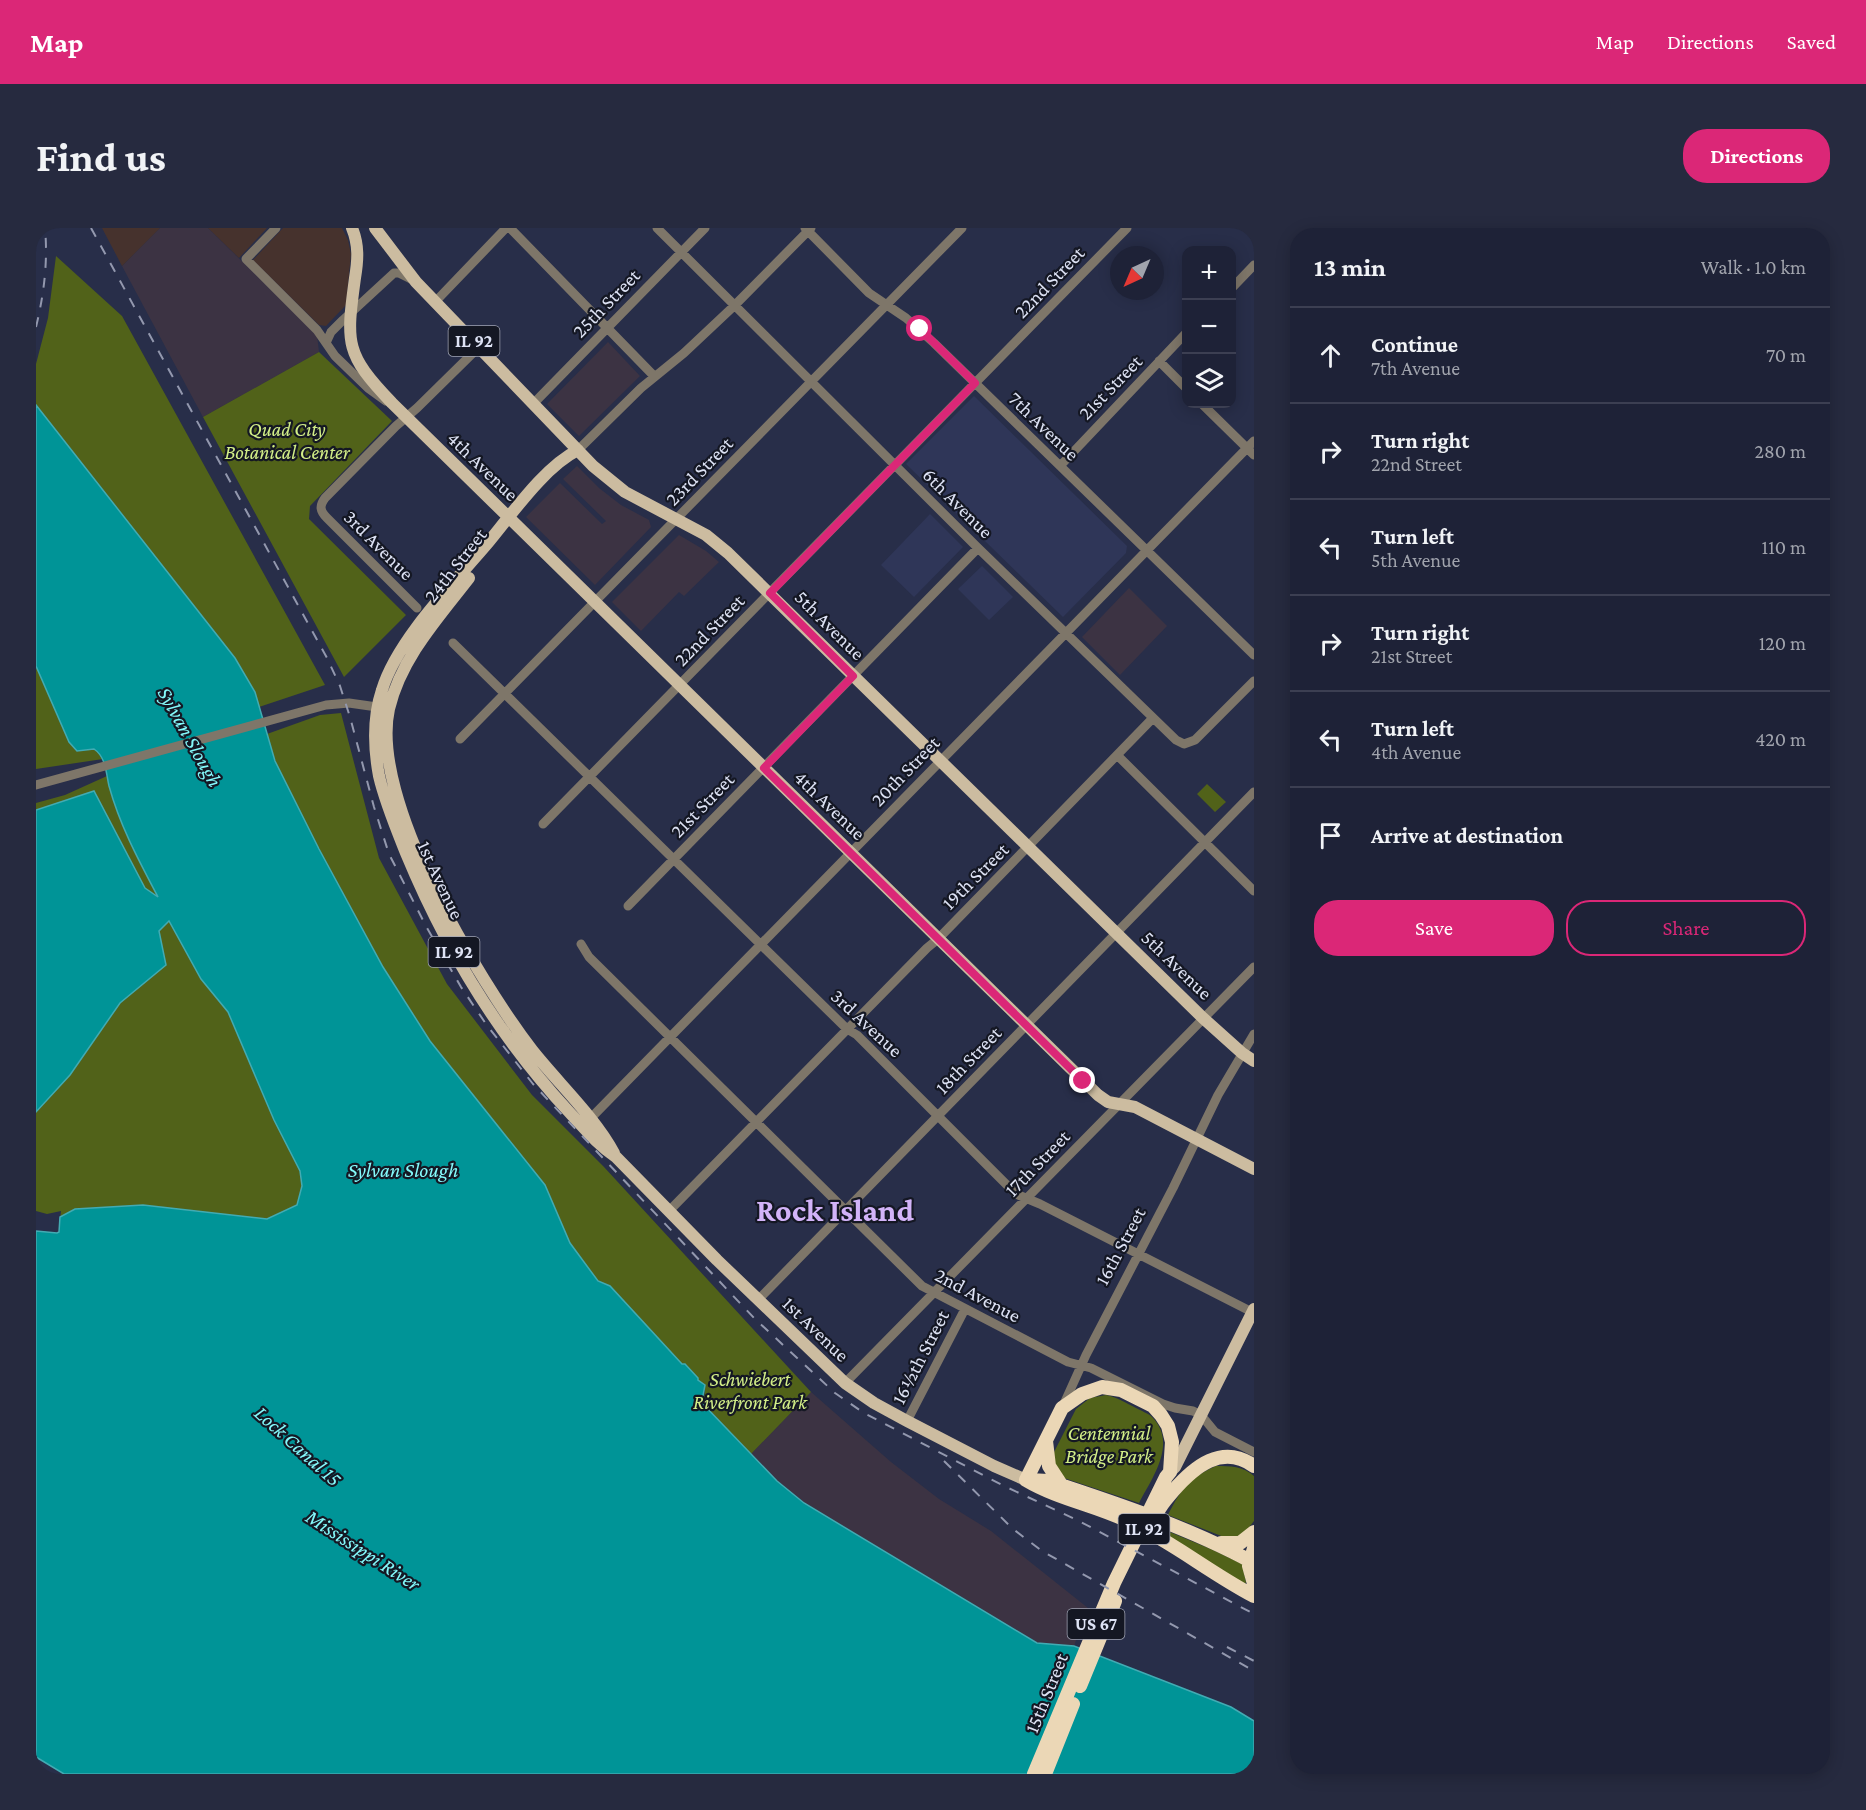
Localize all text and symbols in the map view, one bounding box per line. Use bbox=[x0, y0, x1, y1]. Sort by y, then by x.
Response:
text: Map bbox=[30, 27, 83, 58]
text: Map bbox=[1596, 30, 1634, 54]
text: Directions bbox=[1667, 30, 1754, 54]
text: Saved bbox=[1787, 30, 1836, 54]
button: Directions bbox=[1683, 129, 1830, 183]
text: Find us bbox=[36, 133, 166, 180]
street label: 22nd Street bbox=[1010, 241, 1089, 322]
north arrow bbox=[1110, 246, 1164, 300]
map controls bbox=[1182, 246, 1236, 408]
button: + bbox=[1182, 246, 1236, 300]
text: 13 min bbox=[1314, 253, 1386, 282]
text: Walk · 1.0 km bbox=[1701, 256, 1806, 278]
street label: 25th Street bbox=[568, 264, 644, 342]
button: − bbox=[1182, 300, 1236, 354]
route start bbox=[906, 315, 932, 341]
road number: IL 92 bbox=[448, 326, 500, 356]
text: Continue bbox=[1371, 332, 1458, 357]
icon: ahead bbox=[1314, 339, 1347, 372]
text: 70 m bbox=[1766, 344, 1806, 366]
street label: 21st Street bbox=[1074, 350, 1146, 424]
button: layers bbox=[1182, 354, 1236, 408]
text: 7th Avenue bbox=[1371, 357, 1460, 379]
street label: 7th Avenue bbox=[1004, 387, 1084, 465]
park label: Quad City Botanical Center bbox=[224, 418, 351, 463]
street label: 4th Avenue bbox=[443, 427, 523, 505]
text: Turn right bbox=[1371, 428, 1469, 453]
street label: 23rd Street bbox=[661, 432, 737, 510]
icon: right bbox=[1314, 435, 1347, 468]
text: 280 m bbox=[1755, 440, 1806, 462]
text: 22nd Street bbox=[1371, 453, 1462, 475]
street label: 6th Avenue bbox=[918, 463, 998, 543]
street label: 3rd Avenue bbox=[340, 506, 419, 585]
street label: 24th Street bbox=[419, 523, 491, 606]
text: Turn left bbox=[1371, 524, 1454, 549]
icon: left bbox=[1314, 531, 1347, 564]
text: 110 m bbox=[1762, 536, 1806, 558]
text: 5th Avenue bbox=[1371, 549, 1460, 571]
street label: 5th Avenue bbox=[791, 586, 870, 665]
street label: 22nd Street bbox=[670, 589, 749, 670]
text: Turn right bbox=[1371, 620, 1469, 645]
icon: right bbox=[1314, 627, 1347, 660]
text: 120 m bbox=[1759, 632, 1806, 654]
text: 21st Street bbox=[1371, 645, 1452, 667]
water label: Sylvan Slough bbox=[153, 683, 227, 791]
text: Turn left bbox=[1371, 716, 1454, 741]
icon: left bbox=[1314, 723, 1347, 756]
text: 420 m bbox=[1755, 728, 1806, 750]
street label: 20th Street bbox=[866, 731, 944, 811]
text: 4th Avenue bbox=[1371, 741, 1461, 763]
street label: 4th Avenue bbox=[790, 766, 870, 844]
street label: 21st Street bbox=[666, 768, 738, 842]
icon: arrive bbox=[1314, 819, 1347, 852]
text: Arrive at destination bbox=[1371, 823, 1563, 848]
street label: 1st Avenue bbox=[413, 837, 469, 923]
street label: 19th Street bbox=[937, 838, 1013, 914]
button: Save bbox=[1314, 900, 1554, 956]
button: Share bbox=[1566, 900, 1806, 956]
street label: 5th Avenue bbox=[1137, 926, 1217, 1004]
road number: IL 92 bbox=[428, 937, 480, 967]
street label: 3rd Avenue bbox=[827, 984, 907, 1062]
street label: 18th Street bbox=[930, 1021, 1006, 1098]
route end bbox=[1069, 1067, 1095, 1093]
street label: 17th Street bbox=[1000, 1125, 1074, 1201]
water label: Sylvan Slough bbox=[348, 1158, 458, 1182]
district label: Rock Island bbox=[756, 1192, 914, 1228]
street label: 16th Street bbox=[1090, 1203, 1150, 1289]
street label: 2nd Avenue bbox=[932, 1263, 1025, 1327]
street label: 1st Avenue bbox=[778, 1292, 854, 1366]
street label: 16½th Street bbox=[887, 1306, 953, 1408]
park label: Schwiebert Riverfront Park bbox=[693, 1368, 808, 1414]
water label: Lock Canal 15 bbox=[250, 1401, 346, 1491]
park label: Centennial Bridge Park bbox=[1065, 1422, 1154, 1468]
water label: Mississippi River bbox=[301, 1504, 425, 1596]
road number: IL 92 bbox=[1118, 1514, 1170, 1544]
road number: US 67 bbox=[1068, 1609, 1124, 1639]
street label: 15th Street bbox=[1020, 1650, 1072, 1736]

